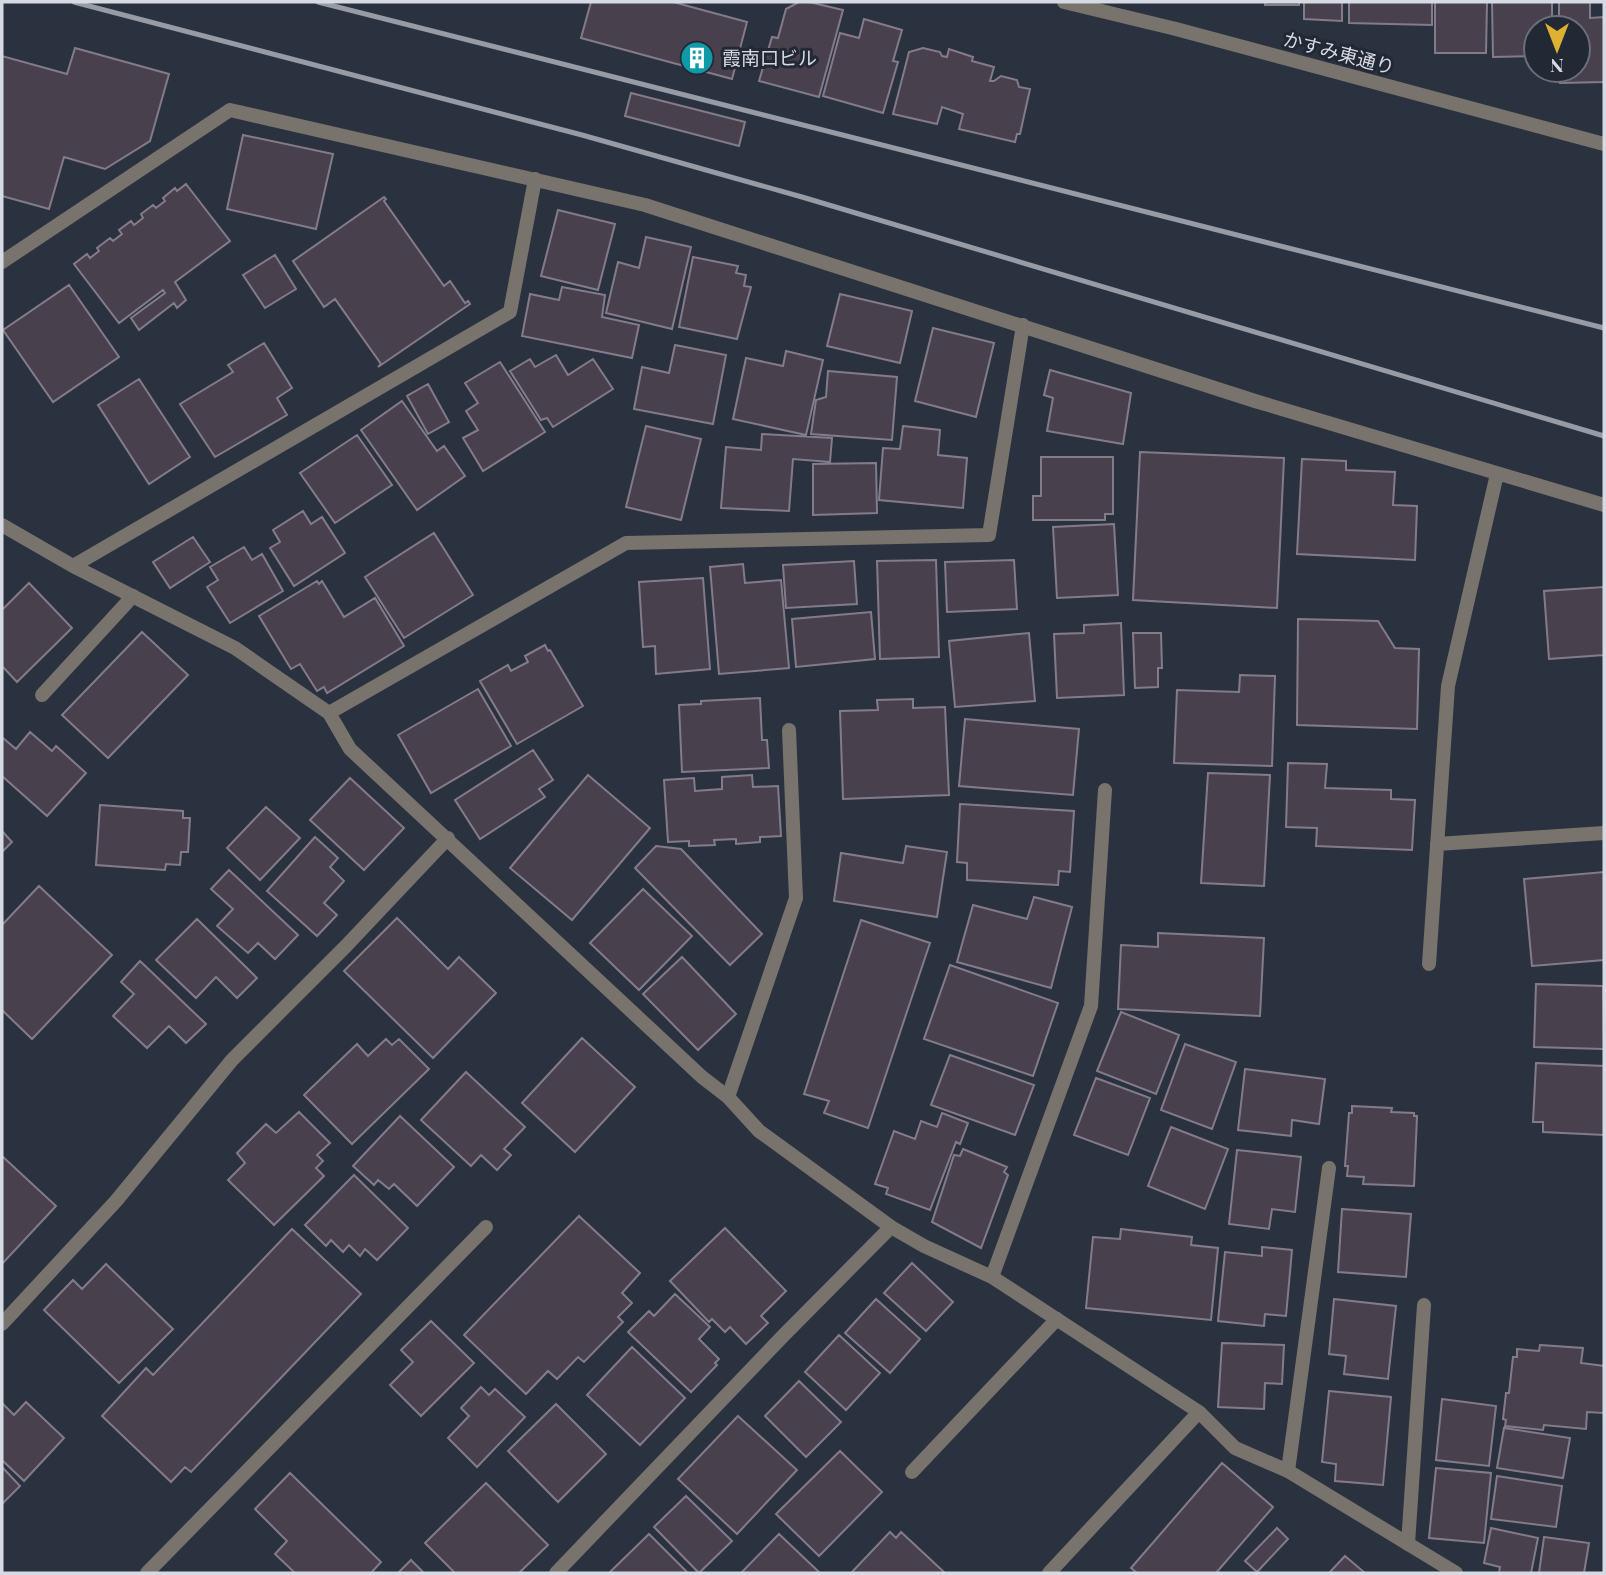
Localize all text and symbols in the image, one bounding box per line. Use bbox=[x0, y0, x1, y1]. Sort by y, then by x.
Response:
north arrow bbox=[1522, 14, 1592, 84]
street label: かすみ東通り bbox=[1281, 25, 1398, 79]
building icon: 霞南口ビル bbox=[678, 39, 716, 77]
place label: 霞南口ビル bbox=[722, 44, 817, 70]
text: N bbox=[1550, 54, 1564, 80]

